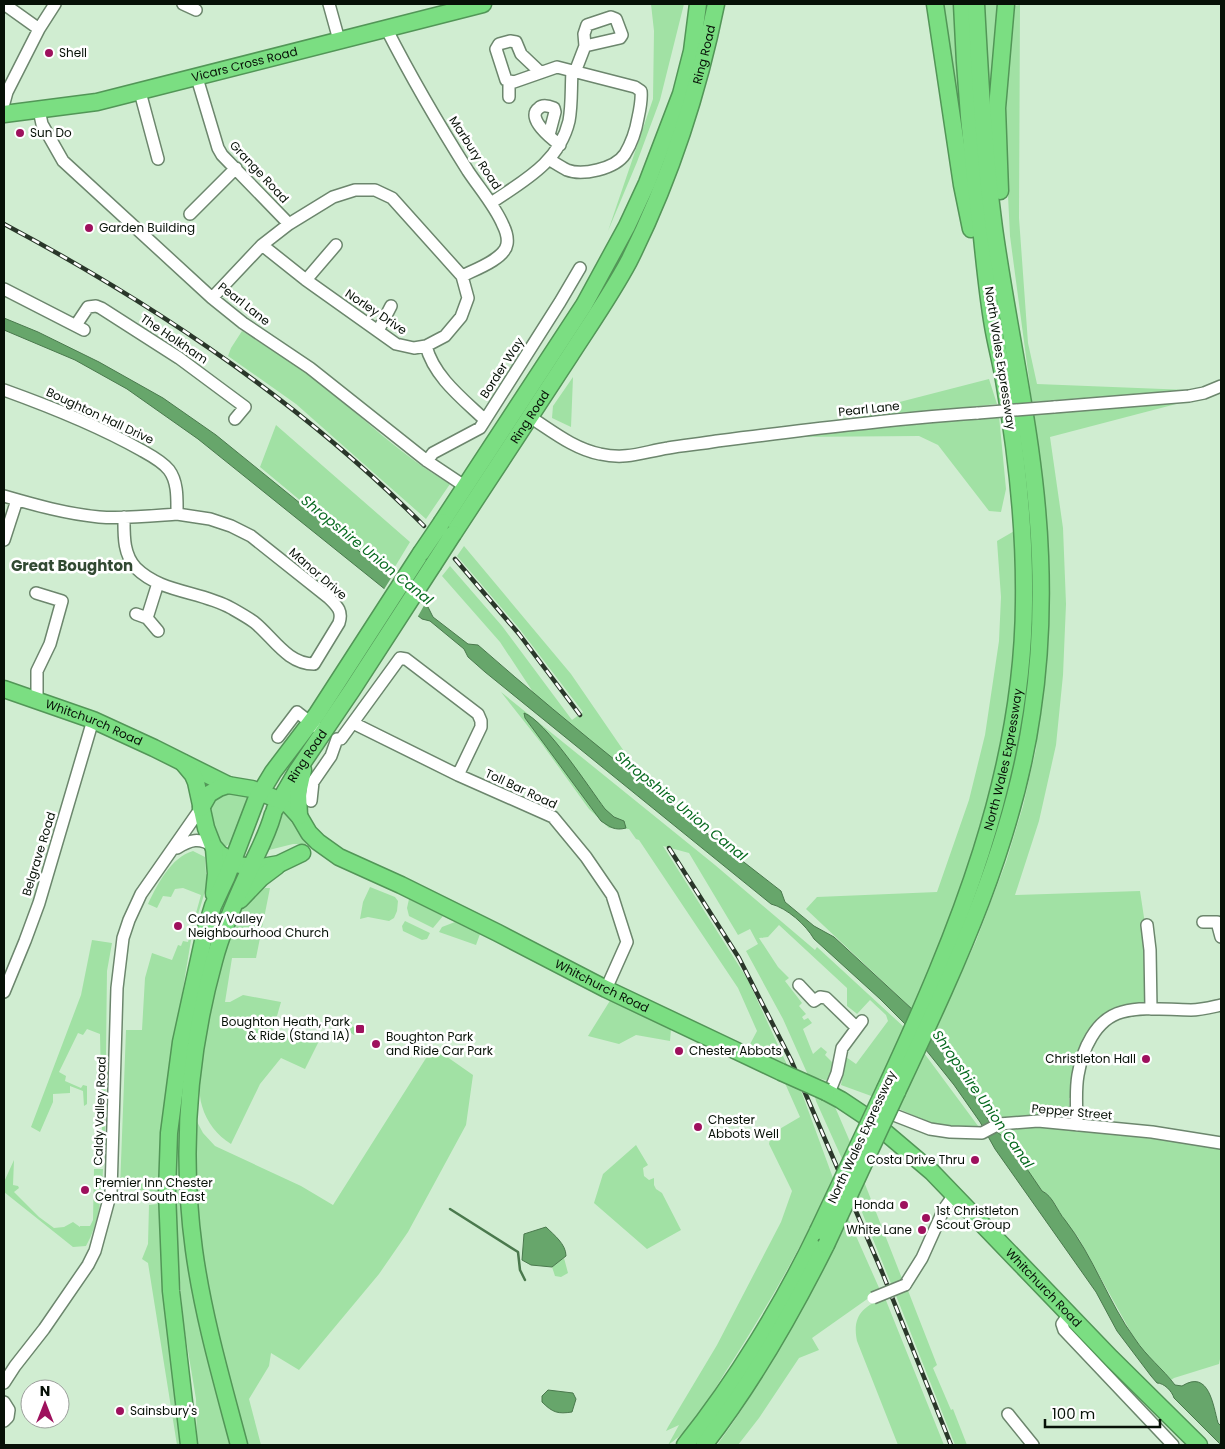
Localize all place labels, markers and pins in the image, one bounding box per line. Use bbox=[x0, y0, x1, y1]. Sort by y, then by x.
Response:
place label: Shell bbox=[59, 44, 87, 61]
marker: Shell bbox=[43, 47, 55, 59]
place label: Sun Do bbox=[30, 124, 72, 141]
marker: Sun Do bbox=[14, 127, 26, 139]
place label: Garden Building bbox=[99, 219, 195, 236]
marker: Garden Building bbox=[83, 222, 95, 234]
place label: Caldy Valley Neighbourhood Church bbox=[188, 910, 329, 941]
marker: Caldy Valley Neighbourhood Church bbox=[172, 920, 184, 932]
place label: Boughton Heath, Park & Ride (Stand 1A) bbox=[221, 1013, 351, 1044]
marker: Boughton Heath, Park & Ride (Stand 1A) bbox=[354, 1023, 366, 1035]
place label: Boughton Park and Ride Car Park bbox=[386, 1028, 494, 1059]
marker: Boughton Park and Ride Car Park bbox=[370, 1038, 382, 1050]
place label: Chester Abbots bbox=[689, 1042, 782, 1059]
marker: Chester Abbots bbox=[673, 1045, 685, 1057]
place label: Christleton Hall bbox=[1045, 1050, 1136, 1067]
marker: Christleton Hall bbox=[1140, 1053, 1152, 1065]
place label: Chester Abbots Well bbox=[708, 1111, 779, 1142]
marker: Chester Abbots Well bbox=[692, 1121, 704, 1133]
place label: Costa Drive Thru bbox=[866, 1151, 965, 1168]
marker: Costa Drive Thru bbox=[969, 1154, 981, 1166]
place label: Premier Inn Chester Central South East bbox=[95, 1174, 213, 1205]
marker: Premier Inn Chester Central South East bbox=[79, 1184, 91, 1196]
place label: Honda bbox=[854, 1196, 894, 1213]
marker: Honda bbox=[898, 1199, 910, 1211]
place label: 1st Christleton Scout Group bbox=[936, 1202, 1019, 1233]
marker: 1st Christleton Scout Group bbox=[920, 1212, 932, 1224]
place label: White Lane bbox=[846, 1221, 912, 1238]
marker: White Lane bbox=[916, 1224, 928, 1236]
place label: Sainsbury's bbox=[130, 1402, 197, 1419]
marker: Sainsbury's bbox=[114, 1405, 126, 1417]

